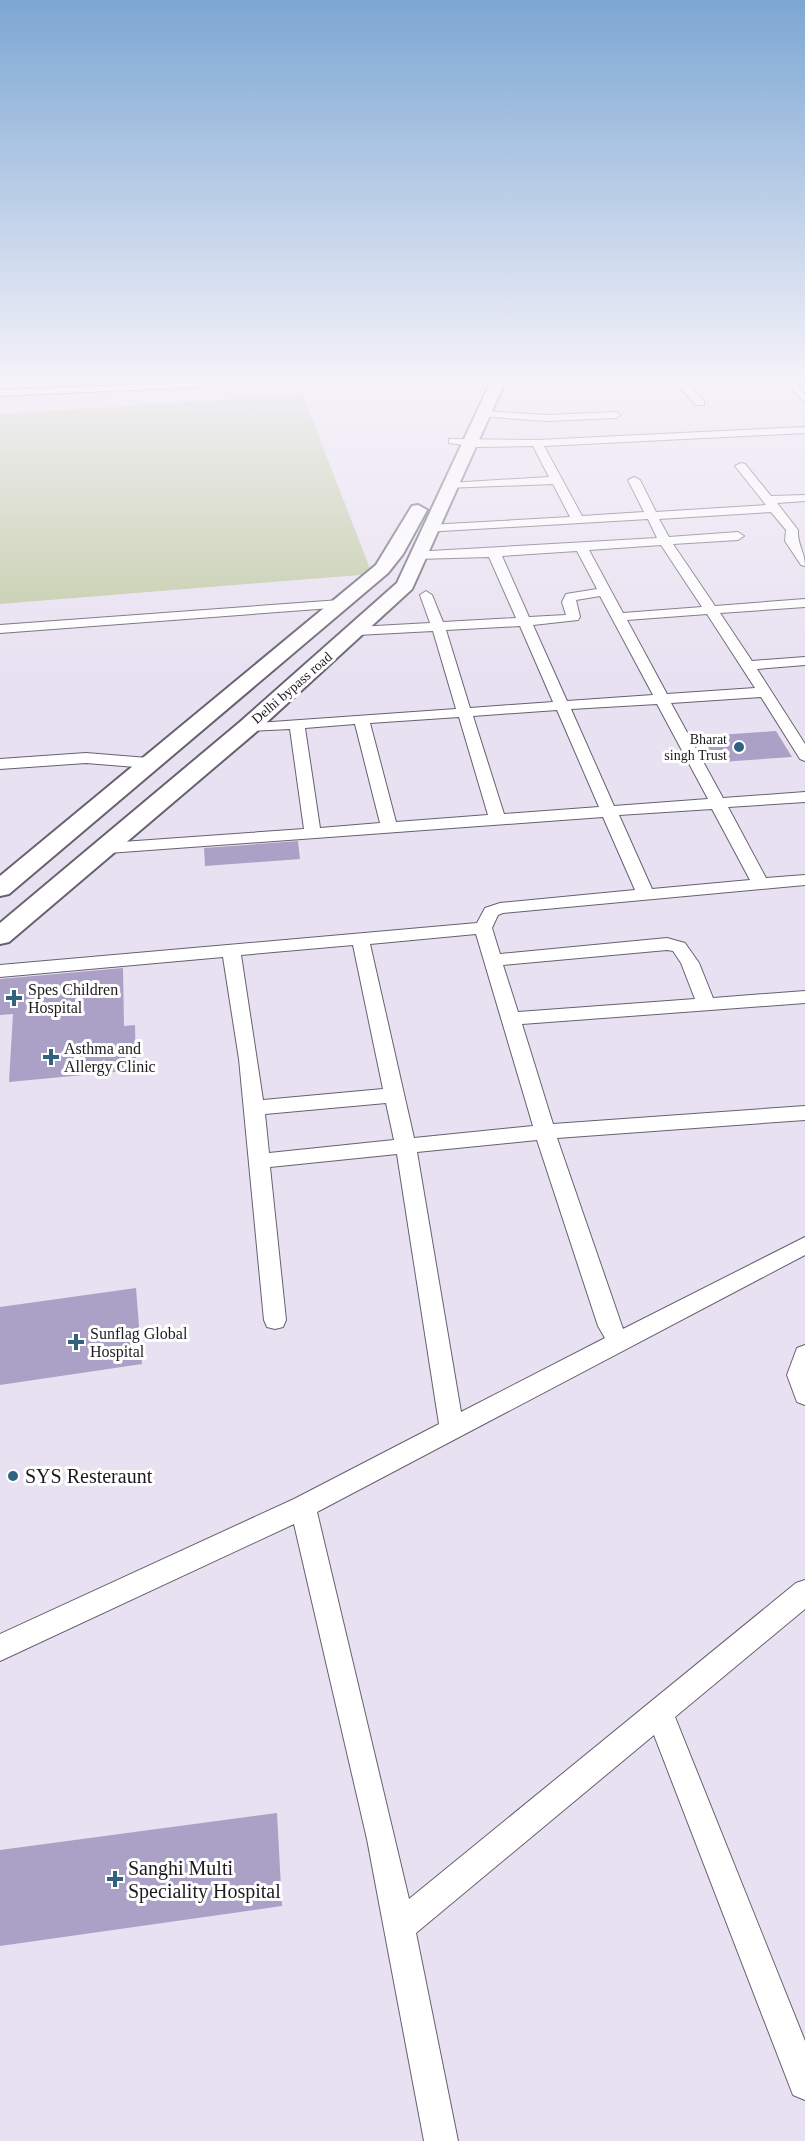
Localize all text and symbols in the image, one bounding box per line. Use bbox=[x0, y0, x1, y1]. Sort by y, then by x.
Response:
street label: Delhi bypass road bbox=[249, 649, 335, 727]
place label: Bharat singh Trust bbox=[664, 732, 727, 763]
marker: Bharat singh Trust bbox=[732, 740, 746, 754]
place label: Spes Children Hospital bbox=[28, 981, 118, 1017]
marker: Spes Children Hospital bbox=[5, 989, 23, 1007]
place label: Asthma and Allergy Clinic bbox=[64, 1040, 156, 1076]
marker: Asthma and Allergy Clinic bbox=[42, 1048, 60, 1066]
place label: Sunflag Global Hospital bbox=[90, 1325, 188, 1361]
marker: Sunflag Global Hospital bbox=[67, 1333, 85, 1351]
place label: SYS Resteraunt bbox=[25, 1465, 153, 1487]
marker: SYS Resteraunt bbox=[6, 1469, 20, 1483]
place label: Sanghi Multi Speciality Hospital bbox=[128, 1857, 281, 1903]
marker: Sanghi Multi Speciality Hospital bbox=[106, 1870, 124, 1888]

